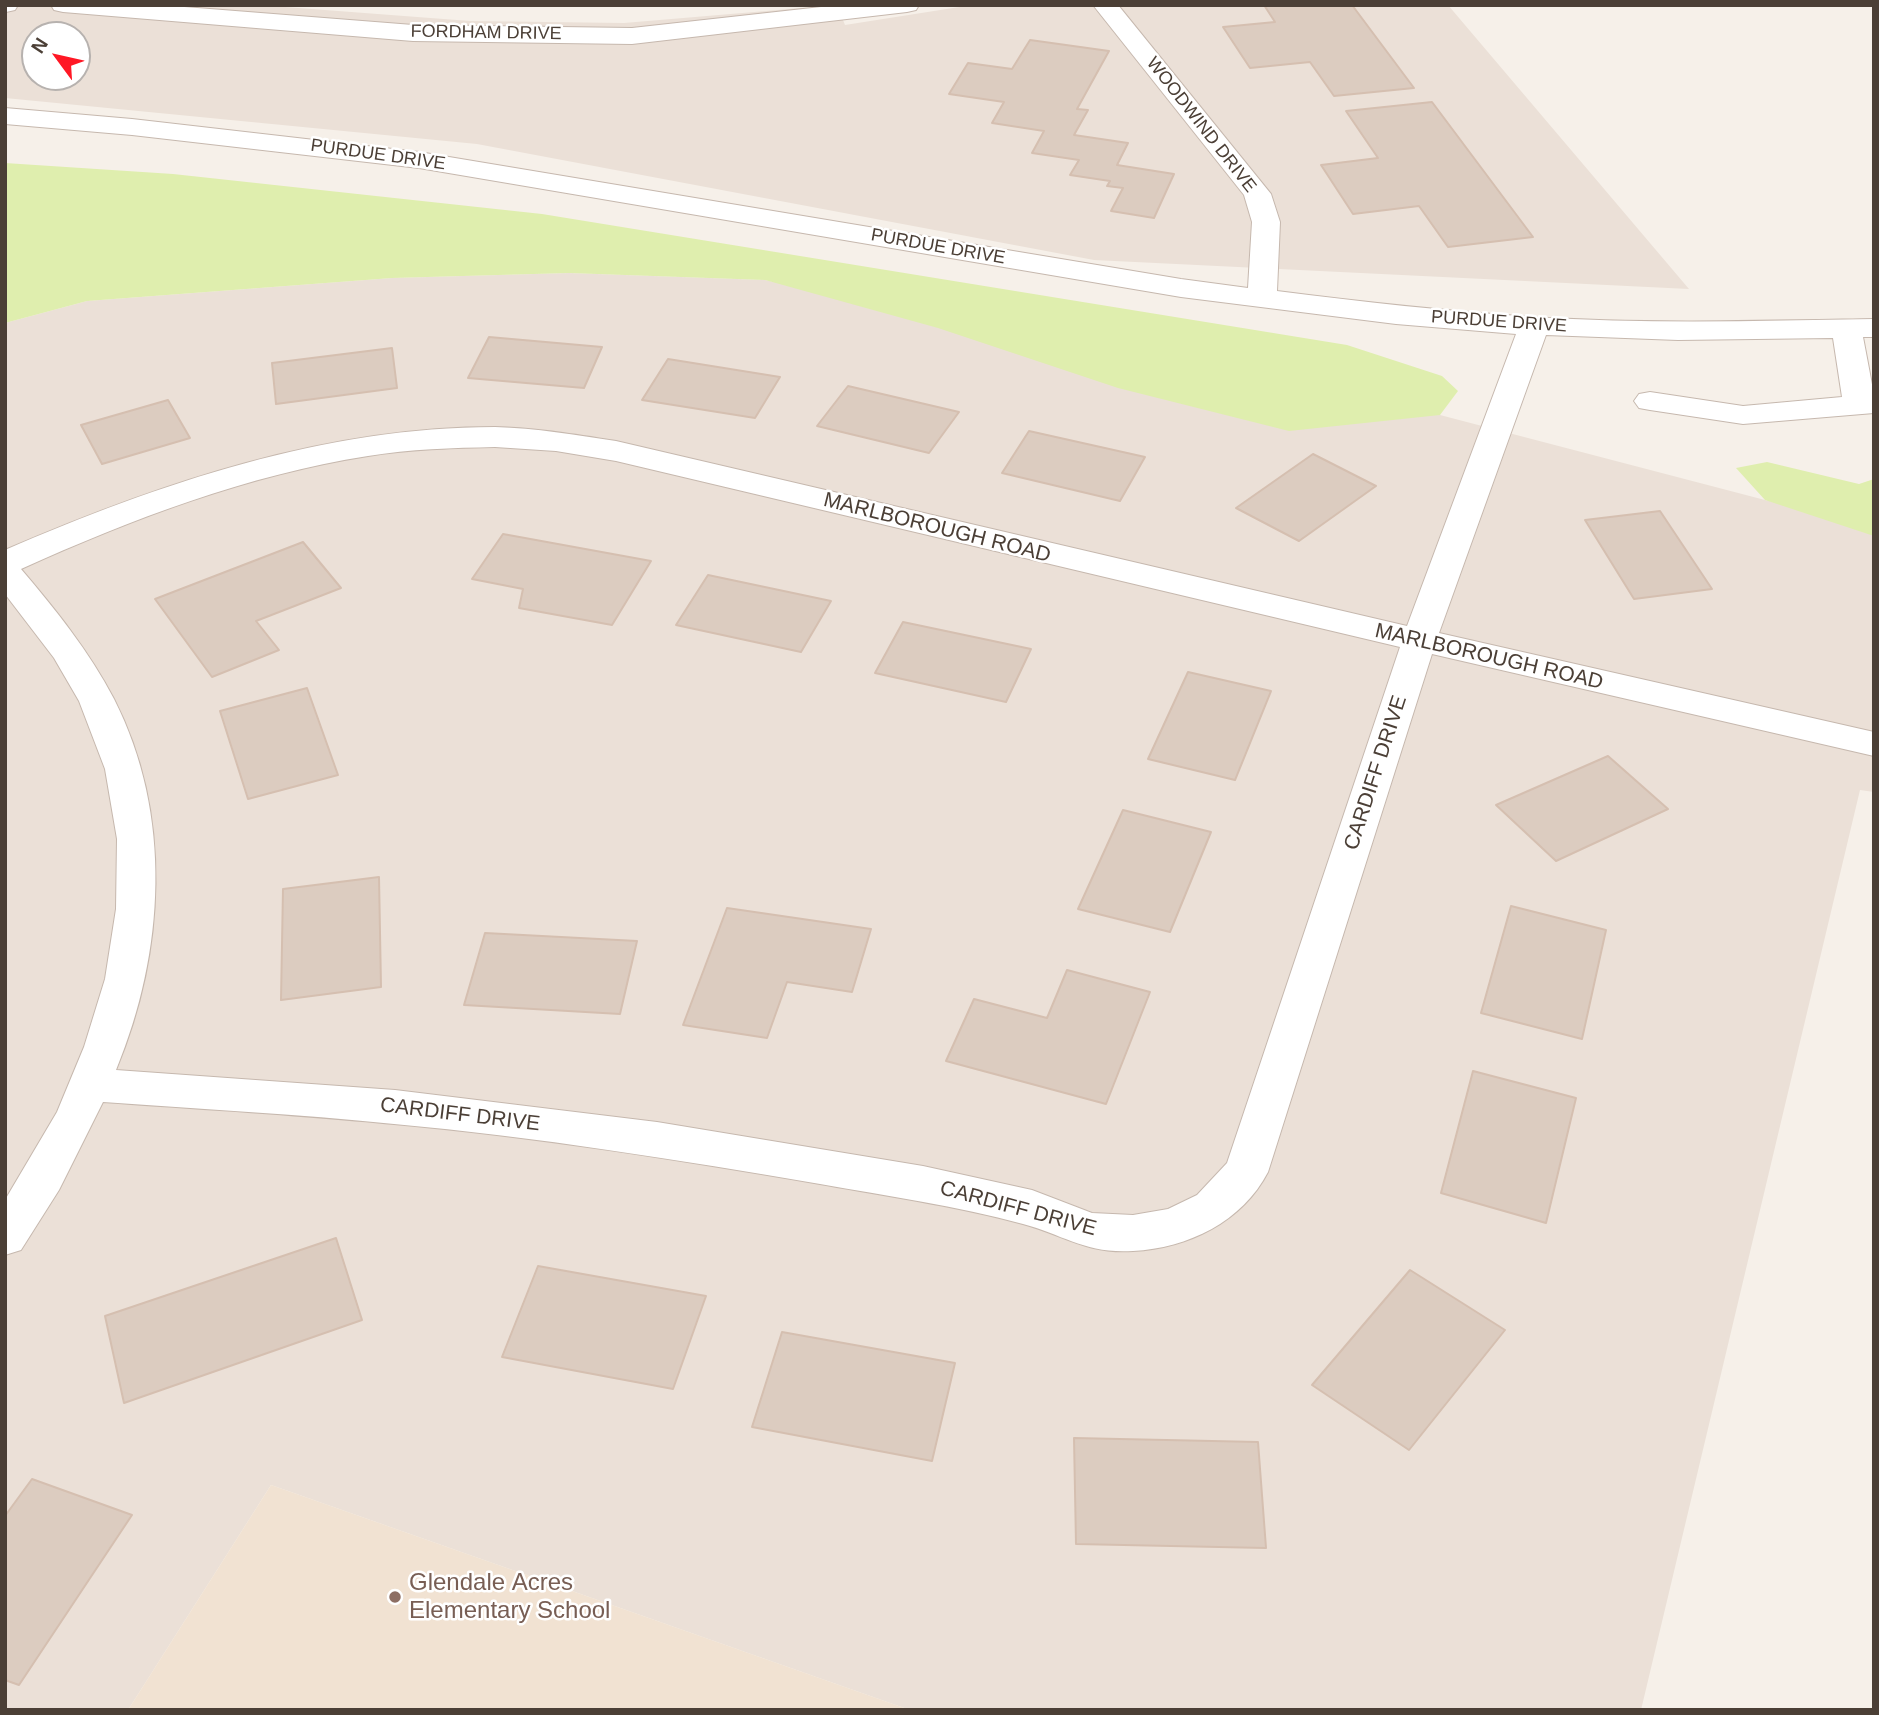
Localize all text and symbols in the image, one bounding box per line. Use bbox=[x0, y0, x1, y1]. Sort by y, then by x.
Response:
north arrow bbox=[21, 21, 91, 91]
street label: FORDHAM DRIVE bbox=[410, 21, 562, 45]
text: N bbox=[27, 34, 52, 57]
street label: WOODWIND DRIVE bbox=[1141, 53, 1261, 197]
street label: PURDUE DRIVE bbox=[309, 135, 447, 175]
street label: PURDUE DRIVE bbox=[869, 225, 1007, 269]
street label: PURDUE DRIVE bbox=[1430, 306, 1568, 338]
street label: MARLBOROUGH ROAD bbox=[821, 488, 1053, 568]
street label: MARLBOROUGH ROAD bbox=[1372, 618, 1606, 696]
street label: CARDIFF DRIVE bbox=[1339, 693, 1413, 853]
street label: CARDIFF DRIVE bbox=[379, 1093, 541, 1137]
street label: CARDIFF DRIVE bbox=[937, 1176, 1099, 1242]
place label: Glendale Acres Elementary School bbox=[409, 1569, 610, 1625]
marker: Glendale Acres Elementary School bbox=[387, 1589, 403, 1605]

